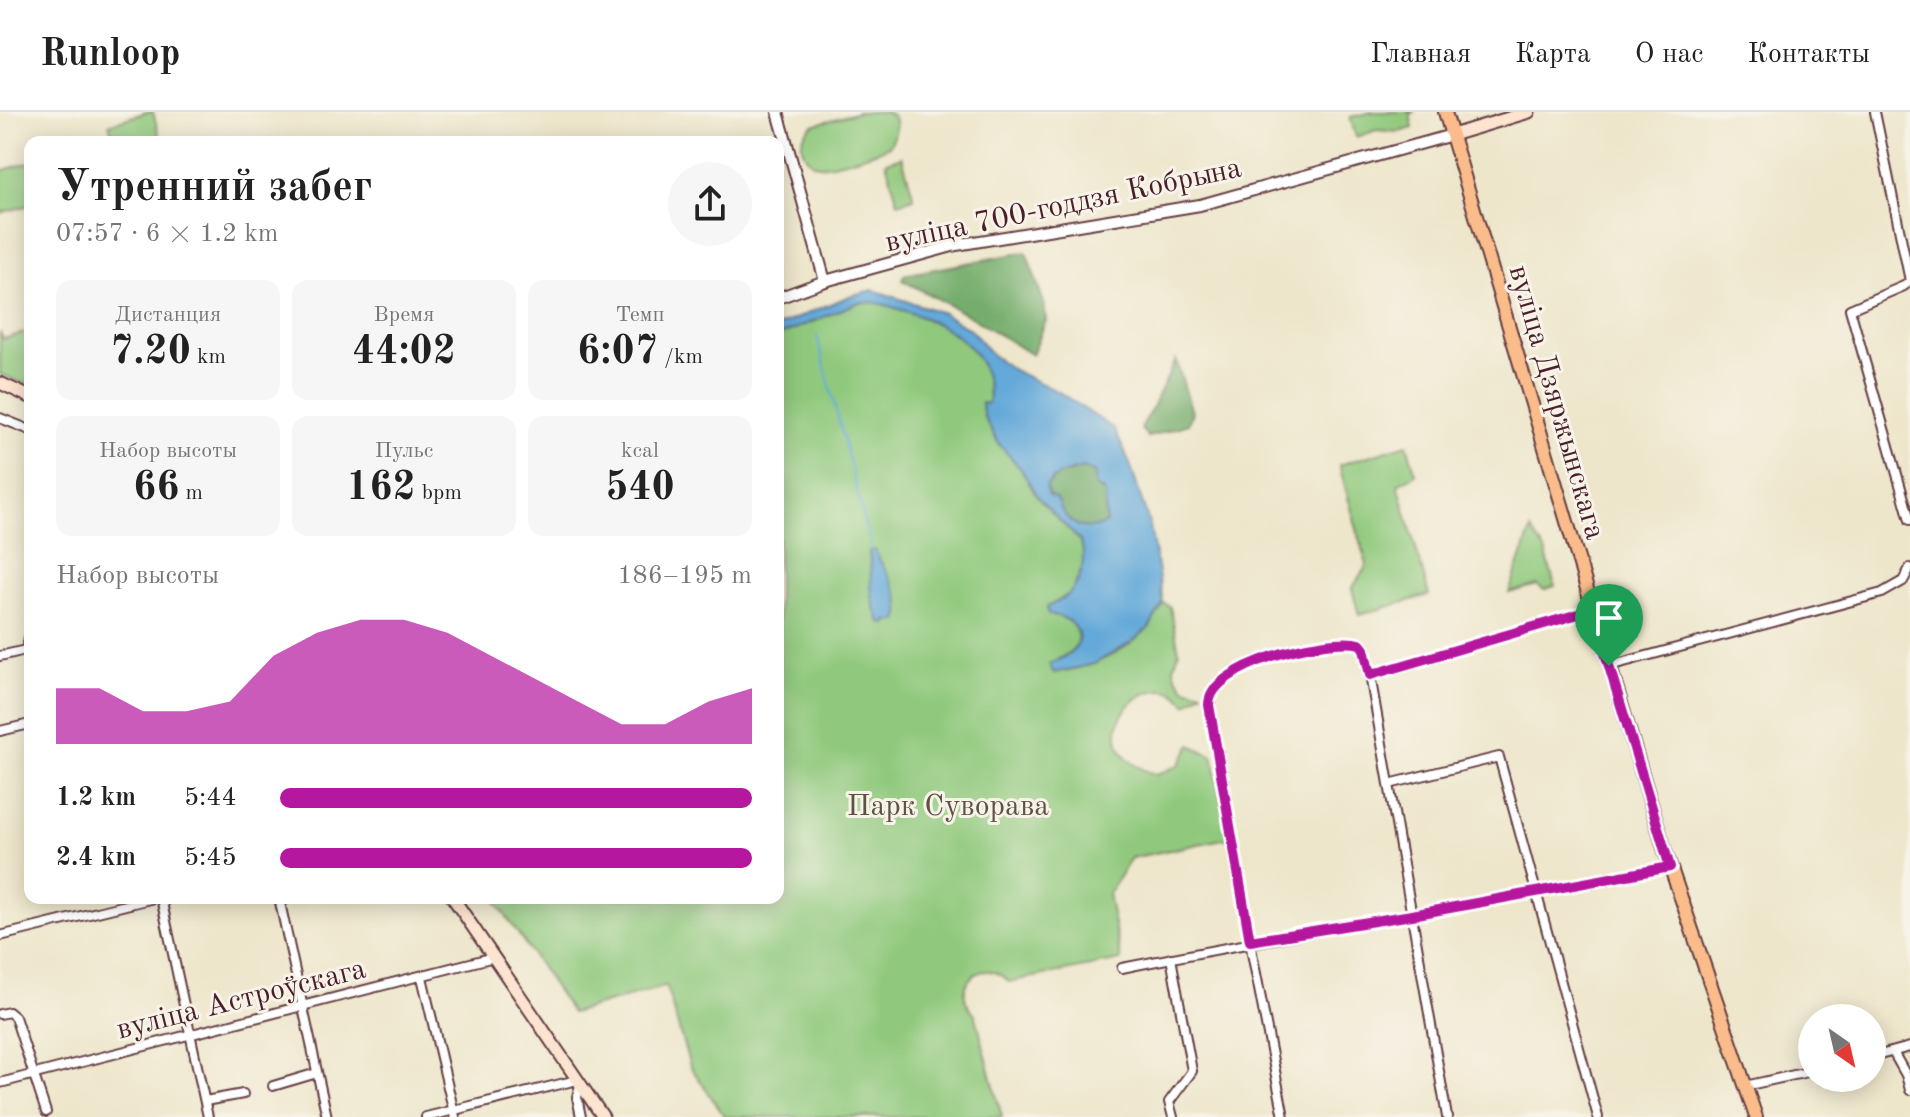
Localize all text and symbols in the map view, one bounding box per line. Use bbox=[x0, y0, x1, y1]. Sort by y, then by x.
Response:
text: Runloop bbox=[40, 36, 180, 74]
text: Главная bbox=[1370, 41, 1471, 69]
text: Карта bbox=[1515, 41, 1591, 69]
text: О нас bbox=[1635, 41, 1704, 69]
text: Контакты bbox=[1748, 41, 1870, 69]
street label: вуліца 700-годдзя Кобрына bbox=[883, 153, 1244, 258]
button: share bbox=[668, 162, 752, 246]
text: Утренний забег bbox=[56, 166, 372, 210]
text: 07:57 · 6 × 1.2 km bbox=[56, 221, 278, 247]
street label: вуліца Дзяржынскага bbox=[1503, 262, 1610, 543]
text: Дистанция bbox=[115, 304, 221, 326]
text: Время bbox=[374, 304, 434, 326]
text: Темп bbox=[615, 304, 665, 326]
text: 7.20 bbox=[110, 333, 191, 373]
text: 44:02 bbox=[352, 333, 456, 373]
text: 6:07 bbox=[577, 333, 658, 373]
text: km bbox=[191, 346, 226, 368]
text: /km bbox=[658, 346, 703, 368]
text: Набор высоты bbox=[99, 440, 237, 462]
text: Пульс bbox=[375, 440, 433, 462]
text: kcal bbox=[621, 440, 659, 462]
text: 66 bbox=[133, 469, 179, 509]
text: 162 bbox=[346, 469, 416, 509]
text: 540 bbox=[605, 469, 675, 509]
text: m bbox=[179, 482, 203, 504]
text: bpm bbox=[416, 482, 462, 504]
text: Набор высоты bbox=[56, 563, 219, 589]
text: 186–195 m bbox=[617, 563, 752, 589]
pin bbox=[1575, 584, 1643, 666]
icon: arrive bbox=[1587, 596, 1631, 640]
text: 1.2 km bbox=[56, 785, 136, 811]
text: 5:44 bbox=[184, 785, 237, 811]
park label: Парк Суворава bbox=[847, 792, 1049, 822]
text: 2.4 km bbox=[56, 845, 136, 871]
text: 5:45 bbox=[184, 845, 237, 871]
street label: вуліца Астроўскага bbox=[114, 954, 369, 1045]
north arrow bbox=[1798, 1004, 1886, 1092]
map controls bbox=[1798, 1004, 1886, 1092]

